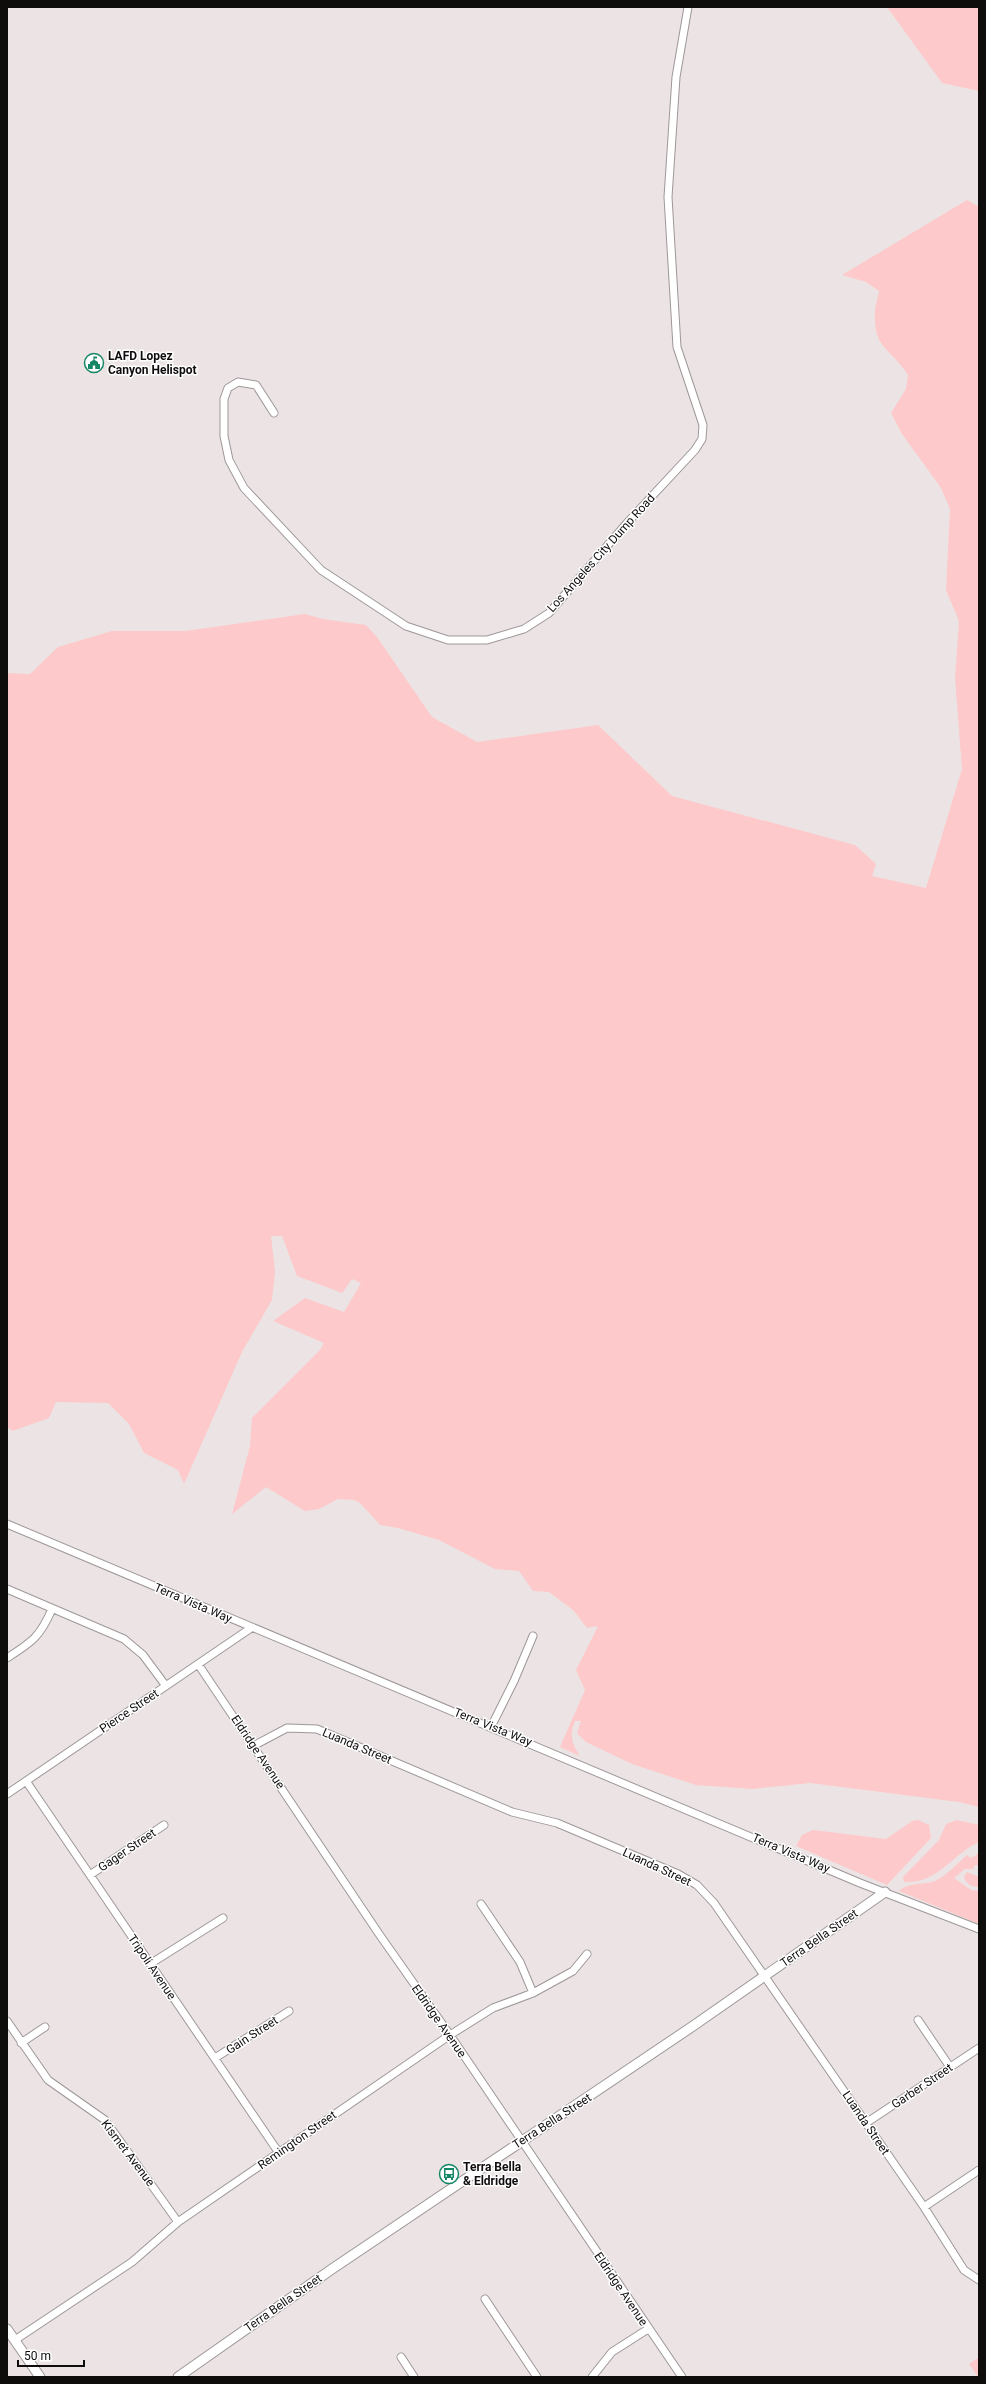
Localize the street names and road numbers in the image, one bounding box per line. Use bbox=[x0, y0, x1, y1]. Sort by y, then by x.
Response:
street label: Los Angeles City Dump Road bbox=[544, 491, 658, 615]
street label: Terra Vista Way bbox=[152, 1580, 234, 1626]
street label: Pierce Street bbox=[97, 1686, 161, 1736]
street label: Terra Vista Way bbox=[452, 1705, 534, 1749]
street label: Eldridge Avenue bbox=[228, 1713, 288, 1791]
street label: Luanda Street bbox=[320, 1725, 394, 1767]
street label: Gager Street bbox=[96, 1826, 159, 1874]
street label: Terra Vista Way bbox=[750, 1830, 832, 1876]
street label: Luanda Street bbox=[621, 1845, 694, 1889]
street label: Terra Bella Street bbox=[778, 1906, 860, 1970]
street label: Tripoli Avenue bbox=[125, 1932, 179, 2002]
street label: Eldridge Avenue bbox=[409, 1982, 469, 2060]
street label: Gain Street bbox=[223, 2013, 281, 2057]
street label: Garber Street bbox=[889, 2060, 955, 2112]
street label: Luanda Street bbox=[840, 2088, 893, 2158]
street label: Terra Bella Street bbox=[510, 2090, 594, 2152]
street label: Remington Street bbox=[255, 2108, 339, 2172]
street label: Kismet Avenue bbox=[98, 2117, 158, 2189]
street label: Eldridge Avenue bbox=[591, 2250, 651, 2328]
street label: Terra Bella Street bbox=[242, 2271, 324, 2335]

